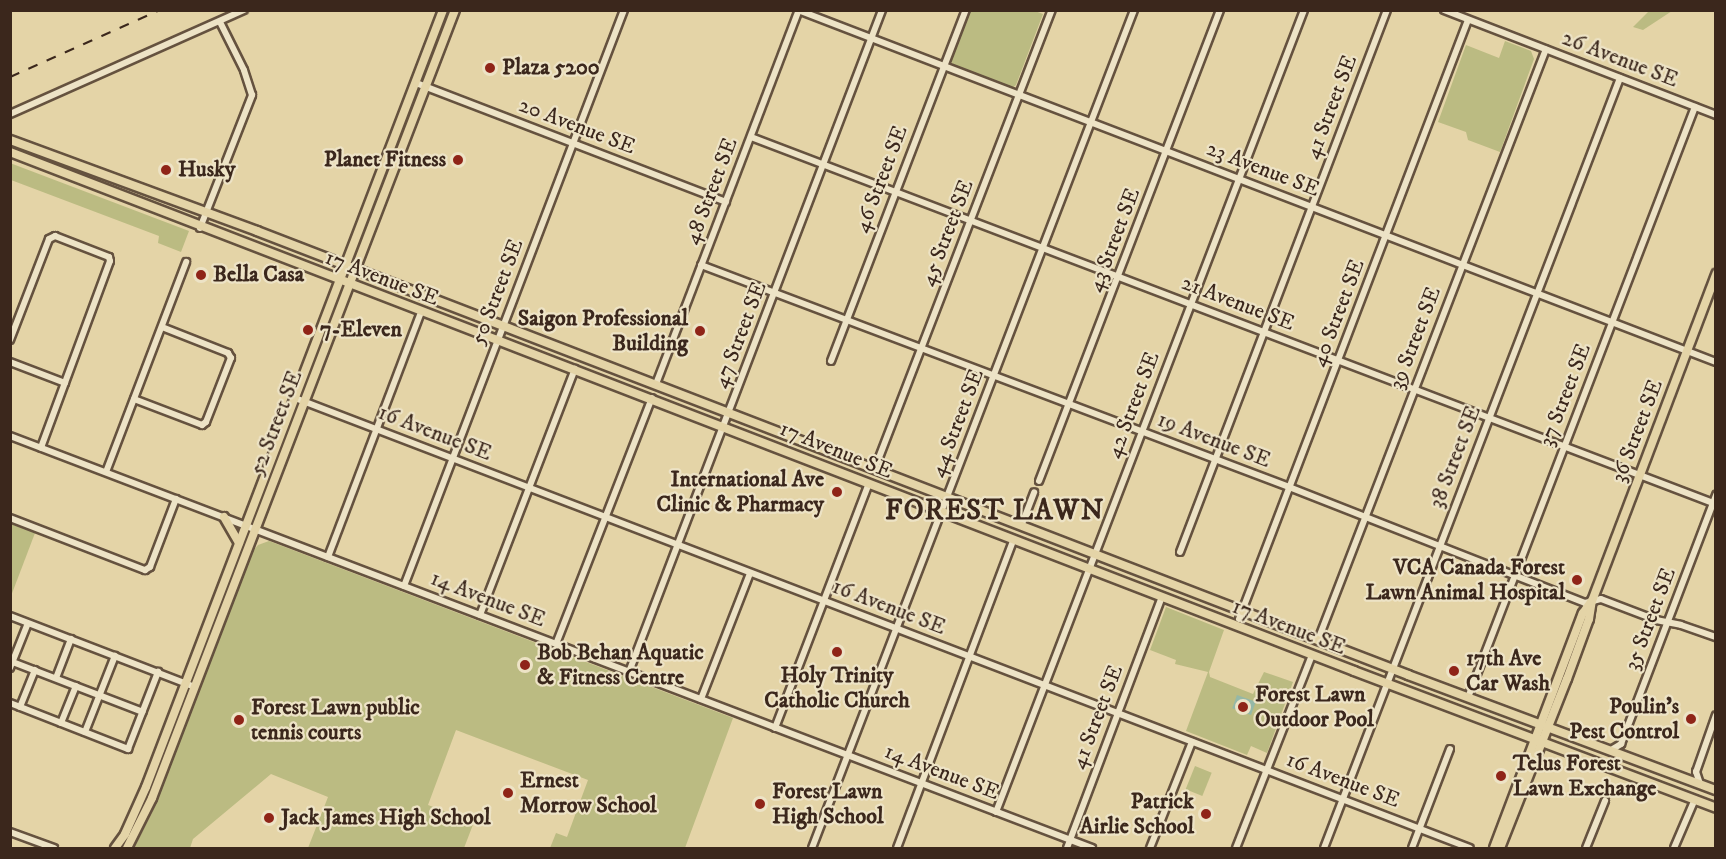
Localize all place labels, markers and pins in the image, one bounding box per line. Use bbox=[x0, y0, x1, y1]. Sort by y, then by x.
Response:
place label: Plaza 5200 bbox=[502, 55, 600, 81]
marker: Plaza 5200 bbox=[483, 61, 497, 75]
place label: Planet Fitness bbox=[324, 147, 446, 173]
marker: Planet Fitness bbox=[451, 153, 465, 167]
place label: Husky bbox=[178, 157, 235, 183]
marker: Husky bbox=[159, 163, 173, 177]
place label: Bella Casa bbox=[213, 262, 304, 288]
marker: Bella Casa bbox=[194, 268, 208, 282]
place label: Saigon Professional Building bbox=[518, 305, 688, 356]
place label: 7-Eleven bbox=[320, 317, 402, 343]
marker: 7-Eleven bbox=[301, 323, 315, 337]
marker: Saigon Professional Building bbox=[693, 324, 707, 338]
place label: International Ave Clinic & Pharmacy bbox=[656, 466, 824, 518]
marker: International Ave Clinic & Pharmacy bbox=[828, 483, 846, 501]
place label: VCA Canada Forest Lawn Animal Hospital bbox=[1365, 554, 1565, 606]
marker: VCA Canada Forest Lawn Animal Hospital bbox=[1570, 573, 1584, 587]
place label: Bob Behan Aquatic & Fitness Centre bbox=[537, 639, 704, 690]
marker: Holy Trinity Catholic Church bbox=[830, 645, 844, 659]
place label: 17th Ave Car Wash bbox=[1466, 645, 1550, 696]
marker: Bob Behan Aquatic & Fitness Centre bbox=[518, 658, 532, 672]
place label: Holy Trinity Catholic Church bbox=[764, 662, 910, 714]
marker: 17th Ave Car Wash bbox=[1447, 664, 1461, 678]
place label: Forest Lawn Outdoor Pool bbox=[1255, 681, 1374, 732]
place label: Poulin's Pest Control bbox=[1569, 693, 1679, 744]
place label: Forest Lawn public tennis courts bbox=[251, 694, 420, 746]
marker: Forest Lawn Outdoor Pool bbox=[1236, 700, 1250, 714]
marker: Poulin's Pest Control bbox=[1684, 712, 1698, 726]
marker: Forest Lawn public tennis courts bbox=[232, 713, 246, 727]
place label: Telus Forest Lawn Exchange bbox=[1513, 750, 1656, 802]
place label: Ernest Morrow School bbox=[520, 767, 657, 818]
marker: Telus Forest Lawn Exchange bbox=[1494, 769, 1508, 783]
place label: Forest Lawn High School bbox=[772, 778, 884, 830]
marker: Ernest Morrow School bbox=[501, 786, 515, 800]
place label: Patrick Airlie School bbox=[1080, 788, 1194, 840]
marker: Forest Lawn High School bbox=[753, 797, 767, 811]
place label: Jack James High School bbox=[281, 805, 491, 831]
marker: Patrick Airlie School bbox=[1199, 807, 1213, 821]
marker: Jack James High School bbox=[262, 811, 276, 825]

